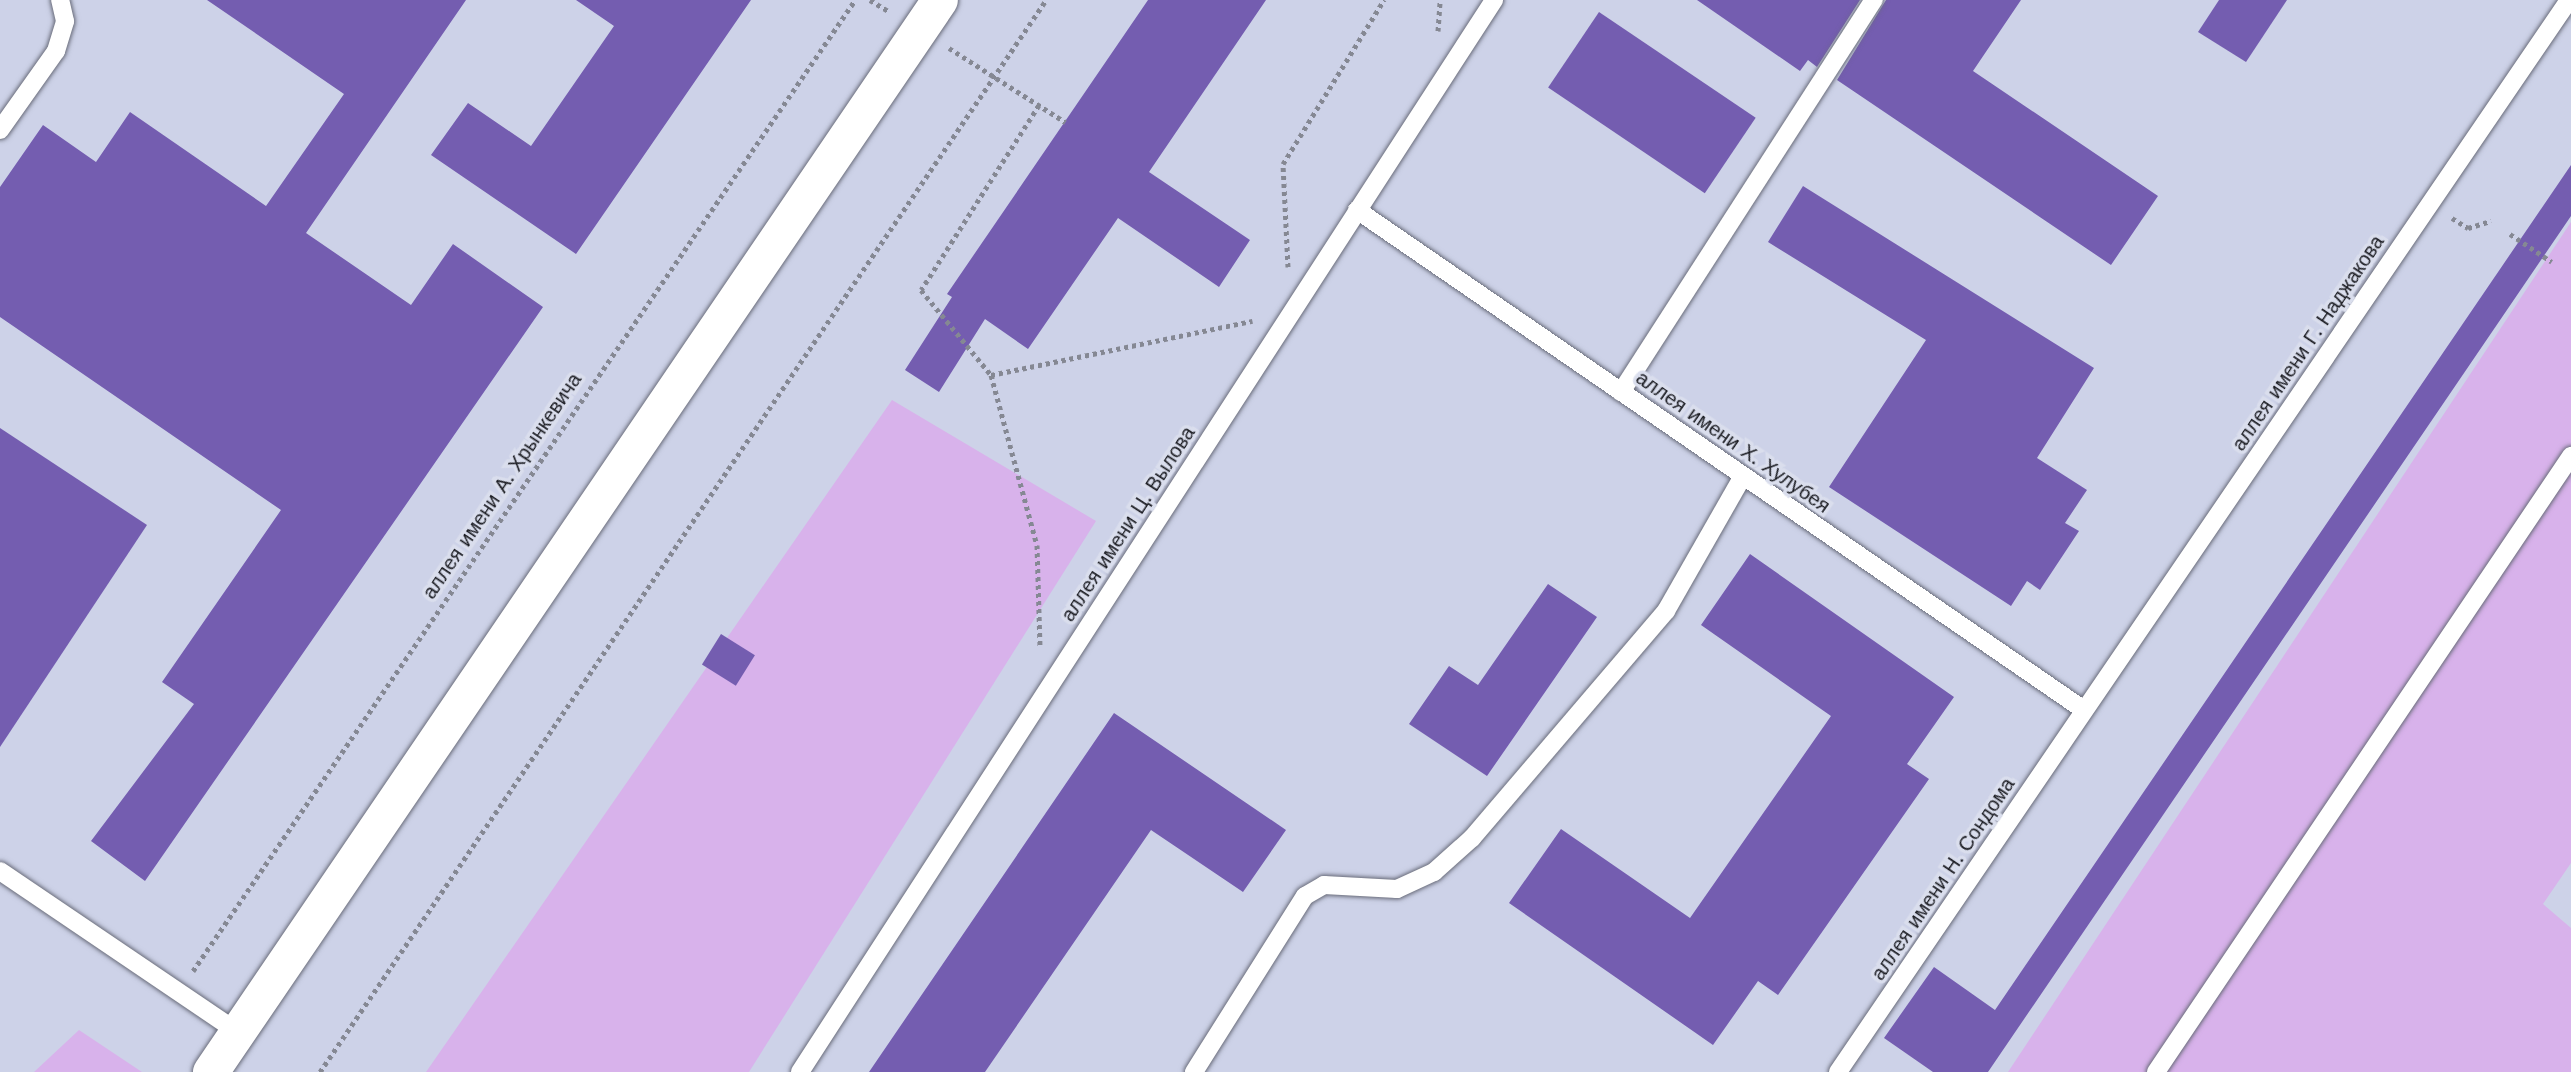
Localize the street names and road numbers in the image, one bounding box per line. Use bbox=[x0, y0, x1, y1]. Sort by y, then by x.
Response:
street label: аллея имени Г. Наджакова bbox=[2227, 231, 2389, 455]
street label: аллея имени Х. Хулубея bbox=[1631, 366, 1835, 518]
street label: аллея имени А. Хрынкевича bbox=[417, 369, 587, 603]
street label: аллея имени Ц. Вылова bbox=[1056, 422, 1200, 626]
street label: аллея имени Н. Сондома bbox=[1866, 773, 2020, 985]

